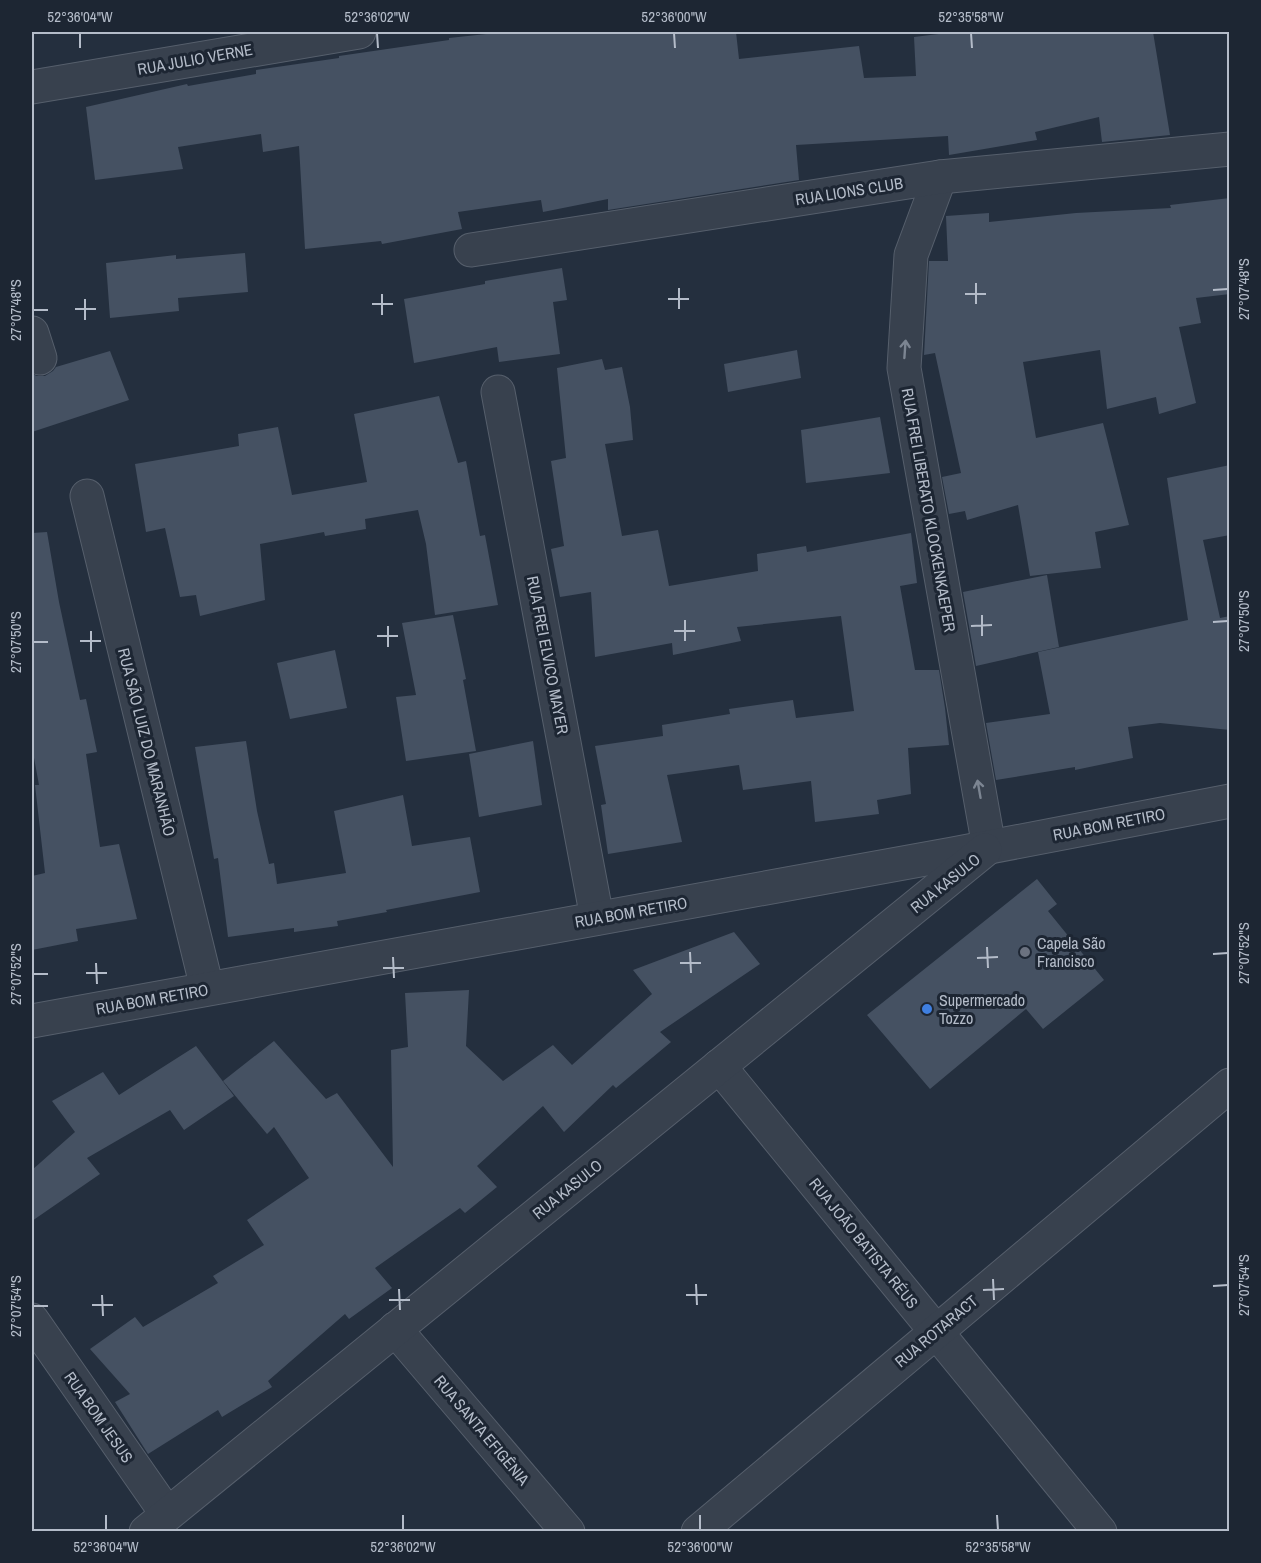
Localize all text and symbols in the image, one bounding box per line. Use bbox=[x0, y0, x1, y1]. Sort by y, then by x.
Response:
text: 52°36'04"W bbox=[47, 6, 113, 27]
text: 52°36'02"W bbox=[344, 6, 410, 27]
text: 52°36'00"W bbox=[641, 6, 707, 27]
text: 52°35'58"W bbox=[938, 6, 1004, 27]
street label: RUA JULIO VERNE bbox=[136, 38, 254, 80]
street label: RUA LIONS CLUB bbox=[794, 172, 905, 210]
text: 27°07'48"S bbox=[1233, 258, 1254, 320]
text: 27°07'48"S bbox=[5, 279, 26, 341]
one-way arrow bbox=[900, 340, 911, 360]
street label: RUA FREI LIBERATO KLOCKENKAEPER bbox=[897, 386, 961, 634]
street label: RUA FREI ELVICO MAYER bbox=[522, 574, 574, 736]
text: 27°07'50"S bbox=[1233, 590, 1254, 652]
text: 27°07'50"S bbox=[5, 611, 26, 673]
street label: RUA SÃO LUIZ DO MARANHÃO bbox=[113, 646, 181, 838]
one-way arrow bbox=[973, 780, 984, 800]
street label: RUA BOM RETIRO bbox=[1051, 802, 1167, 846]
street label: RUA KASULO bbox=[905, 848, 985, 918]
street label: RUA BOM RETIRO bbox=[573, 891, 689, 933]
text: 27°07'52"S bbox=[1233, 922, 1254, 984]
place label: Capela São Francisco bbox=[1037, 932, 1106, 972]
text: 27°07'52"S bbox=[5, 943, 26, 1005]
marker: Capela São Francisco bbox=[1018, 945, 1032, 959]
street label: RUA BOM RETIRO bbox=[94, 978, 210, 1020]
place label: Supermercado Tozzo bbox=[939, 989, 1025, 1029]
marker: Supermercado Tozzo bbox=[920, 1002, 934, 1016]
street label: RUA KASULO bbox=[527, 1154, 607, 1224]
street label: RUA JOÃO BATISTA RÉUS bbox=[804, 1173, 924, 1313]
text: 27°07'54"S bbox=[1233, 1254, 1254, 1316]
text: 27°07'54"S bbox=[5, 1275, 26, 1337]
street label: RUA ROTARACT bbox=[890, 1290, 982, 1372]
street label: RUA BOM JESUS bbox=[59, 1367, 139, 1467]
street label: RUA SANTA EFIGÊNIA bbox=[429, 1370, 535, 1490]
text: 52°36'04"W bbox=[73, 1536, 139, 1557]
text: 52°36'02"W bbox=[370, 1536, 436, 1557]
text: 52°36'00"W bbox=[667, 1536, 733, 1557]
text: 52°35'58"W bbox=[965, 1536, 1031, 1557]

